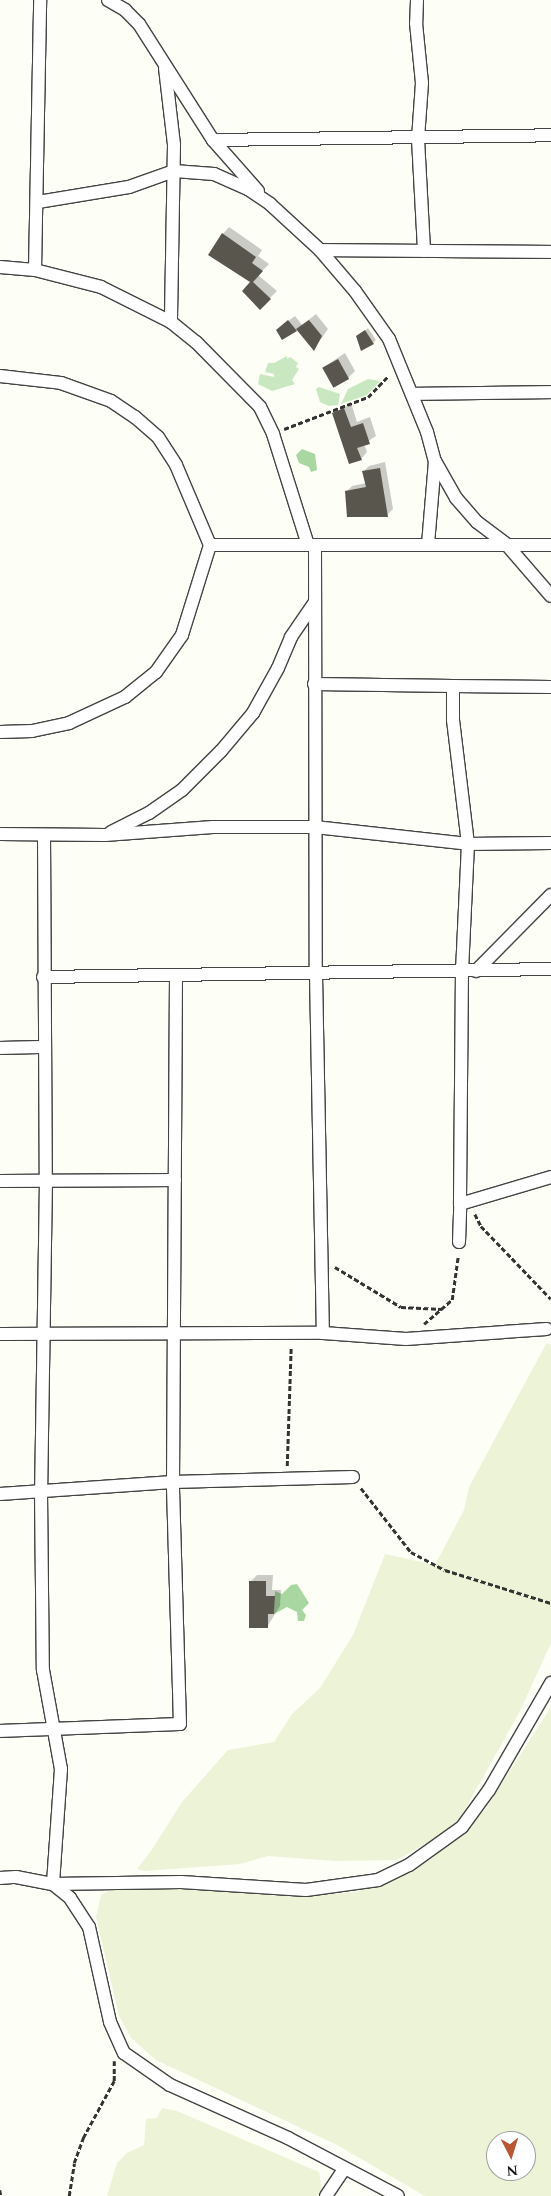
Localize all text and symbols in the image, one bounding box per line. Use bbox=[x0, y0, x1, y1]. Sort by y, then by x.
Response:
north arrow bbox=[486, 2131, 536, 2181]
text: N bbox=[506, 2159, 519, 2181]

